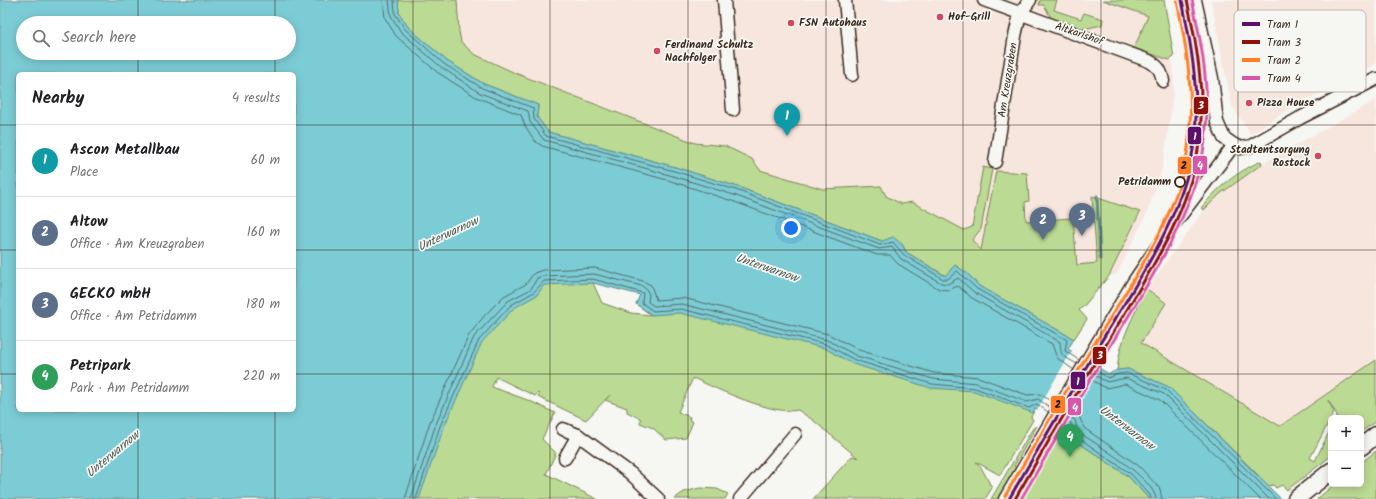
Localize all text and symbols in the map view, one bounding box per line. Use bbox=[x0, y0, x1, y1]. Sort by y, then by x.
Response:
place label: Hof-Grill bbox=[948, 8, 990, 26]
legend bbox=[1234, 10, 1366, 92]
marker: Hof-Grill bbox=[935, 12, 945, 22]
place label: FSN Autohaus bbox=[799, 14, 868, 32]
search box bbox=[16, 16, 296, 60]
text: Tram 1 bbox=[1267, 16, 1298, 34]
street label: Altkarlshof bbox=[1052, 17, 1107, 51]
marker: FSN Autohaus bbox=[786, 18, 796, 28]
text: Search here bbox=[62, 26, 136, 50]
icon: search bbox=[30, 27, 52, 49]
text: Tram 3 bbox=[1267, 34, 1301, 52]
place label: Ferdinand Schultz Nachfolger bbox=[665, 36, 753, 67]
street label: Am Kreuzgraben bbox=[993, 41, 1023, 119]
marker: Ferdinand Schultz Nachfolger bbox=[652, 46, 662, 56]
text: Tram 2 bbox=[1267, 52, 1301, 70]
text: Tram 4 bbox=[1267, 70, 1301, 88]
text: Nearby bbox=[32, 85, 84, 112]
text: 4 results bbox=[232, 88, 280, 109]
place label: Pizza House bbox=[1257, 94, 1315, 112]
line badge: 3 bbox=[1193, 96, 1209, 115]
text: 3 bbox=[1197, 97, 1204, 115]
marker: Pizza House bbox=[1244, 98, 1254, 108]
pin: 1 bbox=[774, 103, 800, 136]
line badge: 1 bbox=[1187, 126, 1202, 145]
text: 1 bbox=[1193, 128, 1197, 146]
text: Ascon Metallbau bbox=[70, 138, 179, 162]
place label: Stadtentsorgung Rostock bbox=[1230, 141, 1311, 172]
text: 1 bbox=[43, 150, 47, 171]
text: 60 m bbox=[251, 150, 280, 171]
marker: Stadtentsorgung Rostock bbox=[1313, 151, 1323, 161]
line badge: 4 bbox=[1192, 155, 1208, 175]
line badge: 2 bbox=[1177, 156, 1192, 175]
text: 2 bbox=[1181, 157, 1187, 175]
text: 4 bbox=[1197, 157, 1203, 175]
text: Place bbox=[70, 162, 98, 183]
place label: Petridamm bbox=[1118, 173, 1171, 191]
marker: Petridamm bbox=[1174, 176, 1186, 188]
pin: 3 bbox=[1069, 203, 1095, 236]
pin: 2 bbox=[1030, 207, 1056, 240]
text: Altow bbox=[70, 210, 108, 234]
water label: Unterwarnow bbox=[414, 211, 483, 256]
your location bbox=[781, 218, 801, 238]
text: 2 bbox=[41, 222, 49, 243]
text: 160 m bbox=[247, 222, 280, 243]
text: Office · Am Kreuzgraben bbox=[70, 234, 204, 255]
water label: Unterwarnow bbox=[733, 248, 803, 288]
text: GECKO mbH bbox=[70, 282, 151, 306]
text: 3 bbox=[41, 294, 49, 315]
text: 180 m bbox=[246, 294, 280, 315]
text: Office · Am Petridamm bbox=[70, 306, 197, 327]
line badge: 3 bbox=[1092, 346, 1107, 365]
text: 3 bbox=[1096, 347, 1103, 365]
text: Petripark bbox=[70, 354, 130, 378]
text: 4 bbox=[41, 366, 49, 387]
text: 220 m bbox=[243, 366, 280, 387]
line badge: 1 bbox=[1070, 371, 1086, 390]
text: 1 bbox=[1076, 373, 1080, 391]
text: Park · Am Petridamm bbox=[70, 378, 189, 399]
line badge: 2 bbox=[1050, 395, 1066, 414]
text: 2 bbox=[1055, 396, 1061, 414]
line badge: 4 bbox=[1067, 397, 1082, 416]
text: 4 bbox=[1072, 399, 1078, 417]
water label: Unterwarnow bbox=[1095, 401, 1160, 456]
map controls bbox=[1328, 415, 1364, 487]
button: + bbox=[1328, 415, 1364, 451]
pin: 4 bbox=[1057, 424, 1083, 457]
water label: Unterwarnow bbox=[82, 425, 146, 482]
button: − bbox=[1328, 451, 1364, 487]

